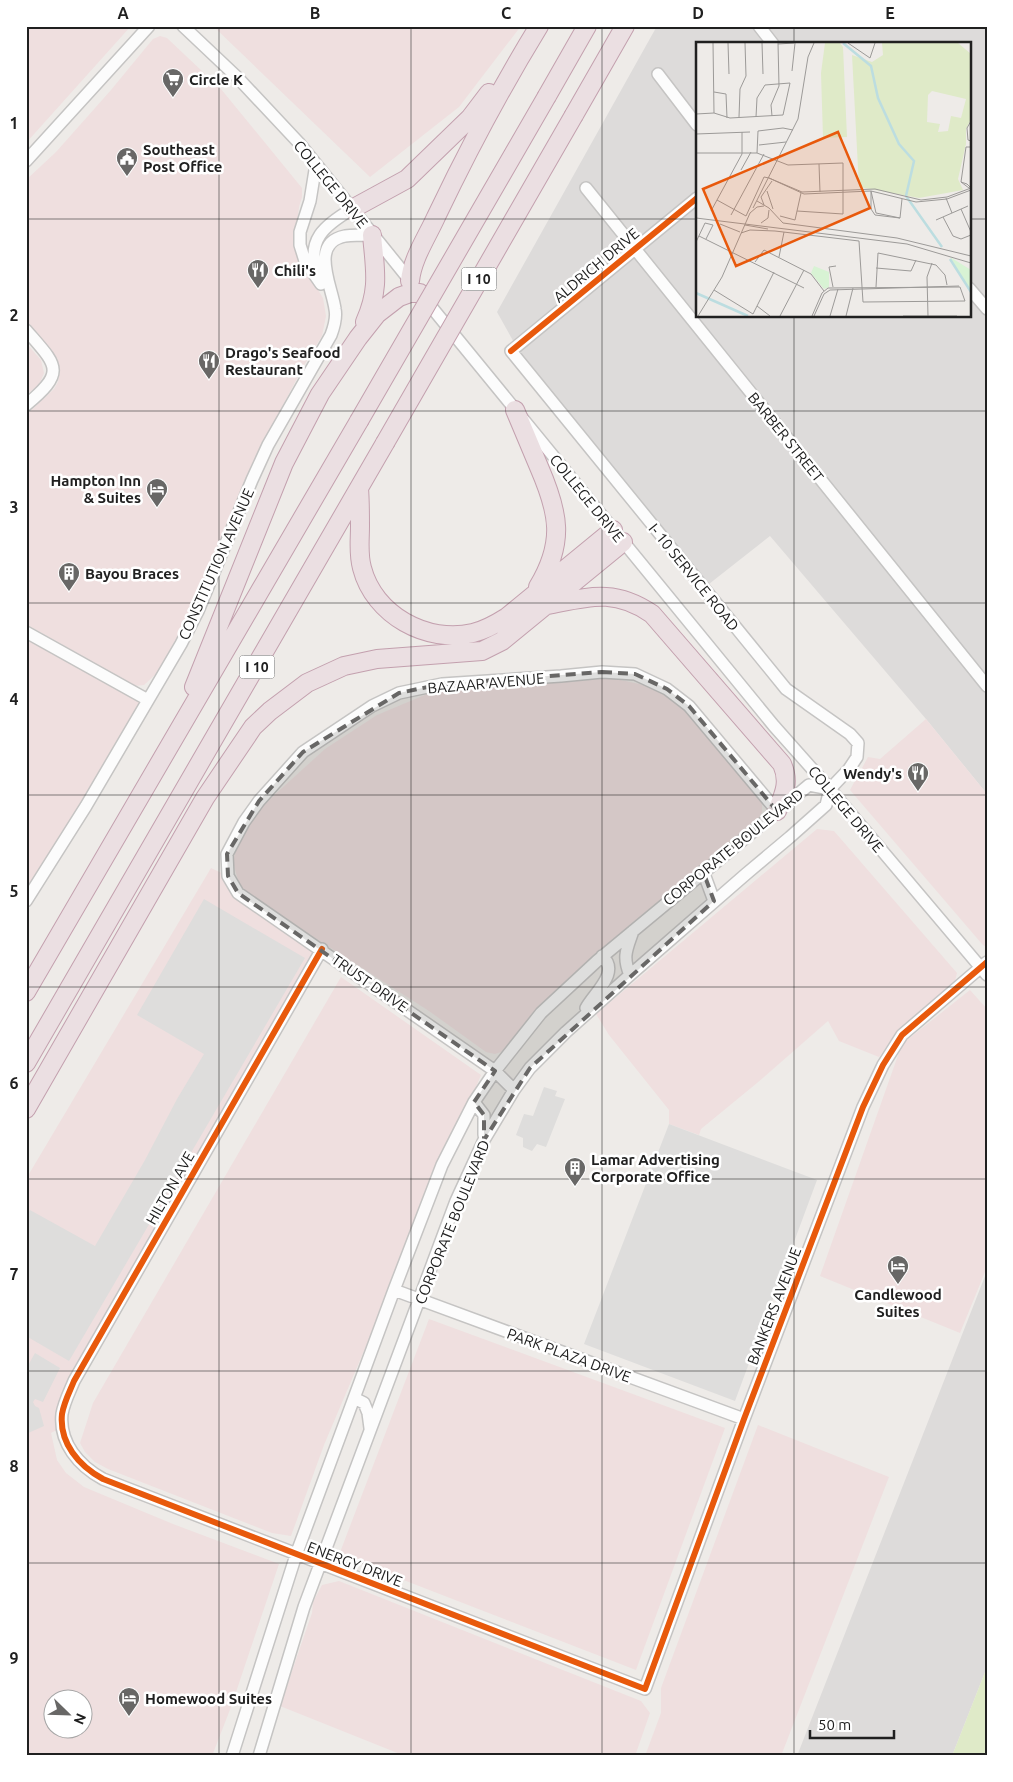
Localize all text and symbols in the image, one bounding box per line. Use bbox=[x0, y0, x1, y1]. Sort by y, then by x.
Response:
text: A bbox=[117, 4, 129, 22]
text: B bbox=[310, 4, 320, 22]
text: C bbox=[501, 4, 511, 22]
text: D bbox=[692, 4, 704, 22]
text: E bbox=[885, 4, 895, 22]
inset map bbox=[696, 42, 970, 318]
supermarket icon: Circle K bbox=[161, 67, 185, 98]
place label: Circle K bbox=[189, 71, 243, 88]
text: 1 bbox=[9, 114, 19, 132]
street label: COLLEGE DRIVE bbox=[291, 137, 371, 231]
place label: Southeast Post Office bbox=[143, 141, 222, 175]
public building icon: Southeast Post Office bbox=[115, 146, 139, 177]
street label: ALDRICH DRIVE bbox=[550, 224, 642, 306]
restaurant icon: Chili's bbox=[246, 258, 270, 289]
place label: Chili's bbox=[274, 262, 316, 279]
road number: I 10 bbox=[462, 268, 496, 290]
text: 2 bbox=[9, 306, 19, 324]
place label: Drago's Seafood Restaurant bbox=[225, 344, 340, 378]
restaurant icon: Drago's Seafood Restaurant bbox=[197, 349, 221, 380]
street label: BARBER STREET bbox=[745, 389, 828, 486]
street label: COLLEGE DRIVE bbox=[547, 451, 627, 545]
place label: Hampton Inn & Suites bbox=[50, 472, 141, 506]
hotel icon: Hampton Inn & Suites bbox=[145, 477, 169, 508]
street label: CONSTITUTION AVENUE bbox=[175, 486, 257, 642]
text: 3 bbox=[9, 498, 19, 516]
street label: I- 10 SERVICE ROAD bbox=[645, 520, 743, 634]
building icon: Bayou Braces bbox=[57, 561, 81, 592]
place label: Bayou Braces bbox=[85, 565, 179, 582]
road number: I 10 bbox=[240, 656, 274, 679]
street label: BAZAAR AVENUE bbox=[427, 669, 545, 697]
text: 4 bbox=[9, 690, 19, 708]
restaurant icon: Wendy's bbox=[906, 761, 930, 792]
street label: COLLEGE DRIVE bbox=[805, 762, 887, 856]
place label: Wendy's bbox=[843, 765, 902, 782]
street label: CORPORATE BOULEVARD bbox=[659, 785, 807, 909]
text: 5 bbox=[9, 882, 19, 900]
street label: TRUST DRIVE bbox=[329, 950, 411, 1016]
text: 6 bbox=[9, 1074, 19, 1092]
street label: CORPORATE BOULEVARD bbox=[411, 1137, 493, 1307]
street label: HILTON AVE bbox=[142, 1149, 198, 1227]
place label: Lamar Advertising Corporate Office bbox=[591, 1151, 720, 1185]
building icon: Lamar Advertising Corporate Office bbox=[563, 1156, 587, 1187]
street label: BANKERS AVENUE bbox=[744, 1245, 804, 1367]
hotel icon: Candlewood Suites bbox=[886, 1254, 910, 1285]
text: 7 bbox=[9, 1265, 19, 1283]
place label: Candlewood Suites bbox=[854, 1286, 942, 1320]
street label: PARK PLAZA DRIVE bbox=[505, 1325, 633, 1385]
text: 8 bbox=[9, 1457, 19, 1475]
street label: ENERGY DRIVE bbox=[305, 1538, 405, 1590]
text: 9 bbox=[9, 1649, 19, 1667]
hotel icon: Homewood Suites bbox=[117, 1686, 141, 1717]
north arrow bbox=[42, 1690, 92, 1740]
place label: Homewood Suites bbox=[145, 1690, 272, 1707]
scale bar bbox=[810, 1707, 894, 1739]
text: N bbox=[71, 1711, 89, 1727]
text: 50 m bbox=[818, 1716, 851, 1733]

